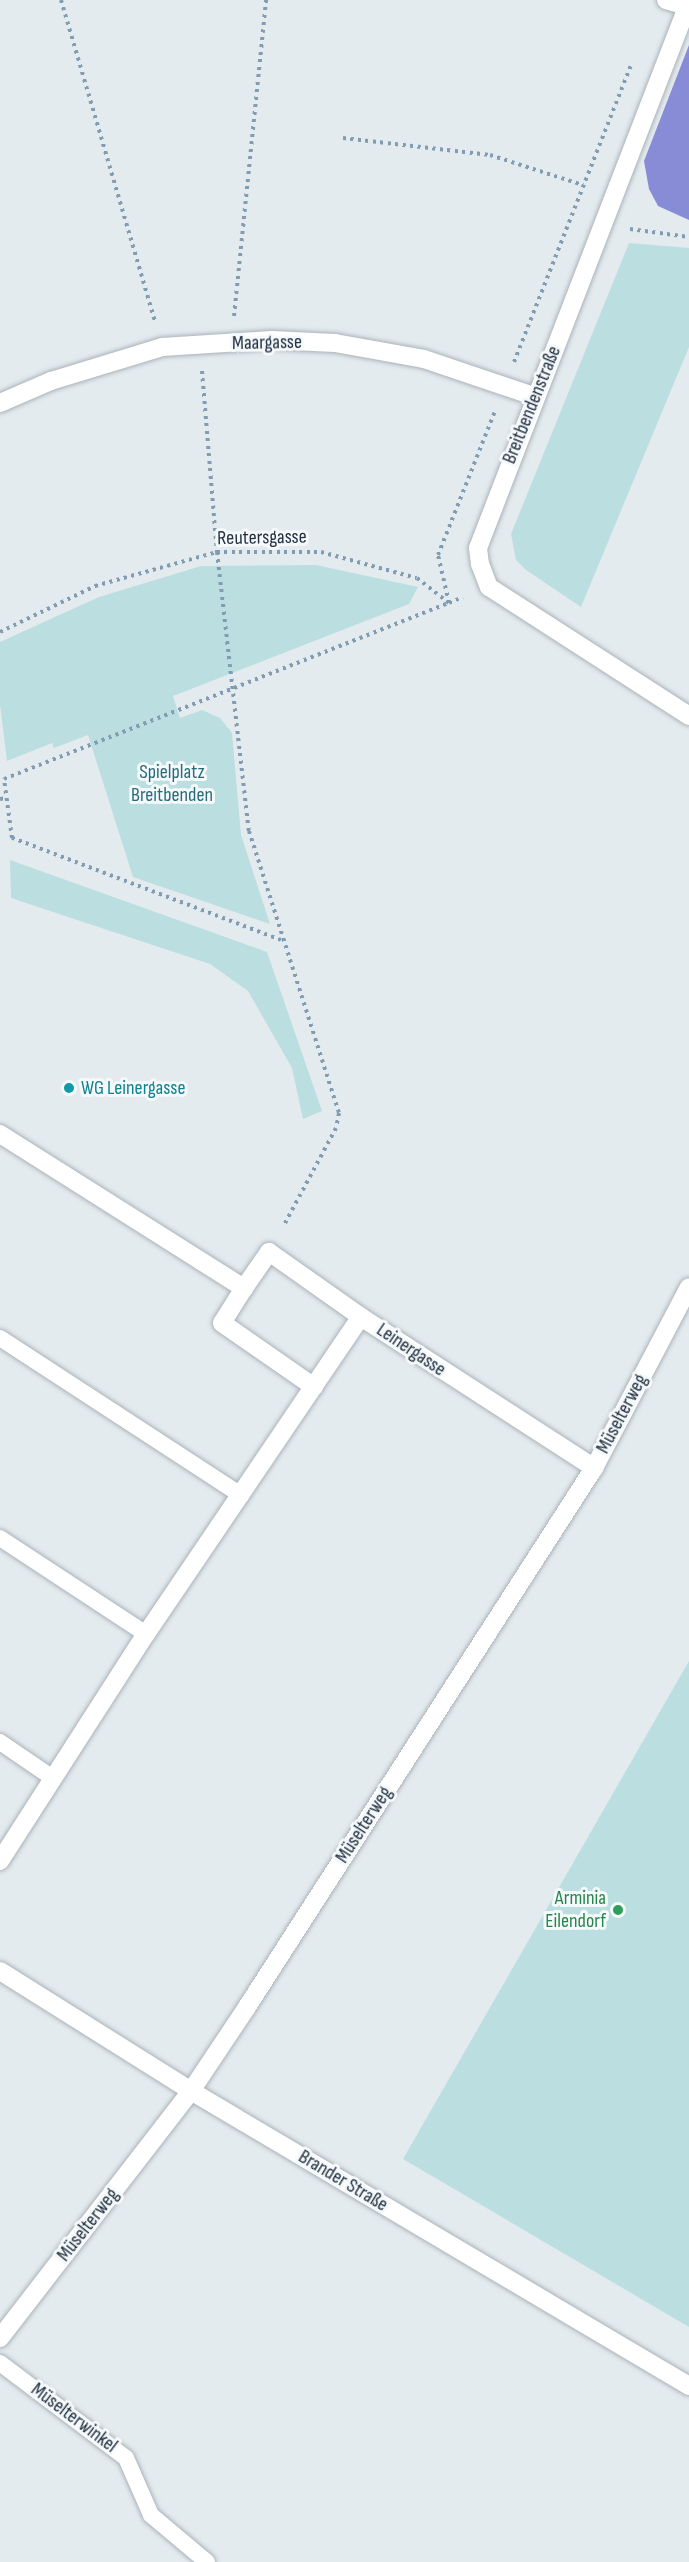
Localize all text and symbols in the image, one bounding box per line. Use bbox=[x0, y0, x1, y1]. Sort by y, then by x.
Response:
street label: Maargasse bbox=[232, 330, 302, 356]
street label: Breitbendenstraße bbox=[497, 343, 567, 467]
street label: Reutersgasse bbox=[217, 525, 307, 551]
park label: Spielplatz Breitbenden bbox=[131, 761, 213, 808]
place label: WG Leinergasse bbox=[81, 1076, 185, 1100]
marker: WG Leinergasse bbox=[62, 1081, 76, 1095]
street label: Leinergasse bbox=[372, 1318, 450, 1382]
street label: Müselterweg bbox=[591, 1370, 653, 1458]
street label: Müselterweg bbox=[330, 1782, 398, 1868]
place label: Arminia Eilendorf bbox=[545, 1886, 606, 1933]
marker: Arminia Eilendorf bbox=[611, 1903, 625, 1917]
street label: Brander Straße bbox=[294, 2145, 392, 2217]
street label: Müselterweg bbox=[52, 2184, 124, 2266]
street label: Müselterwinkel bbox=[26, 2378, 122, 2458]

